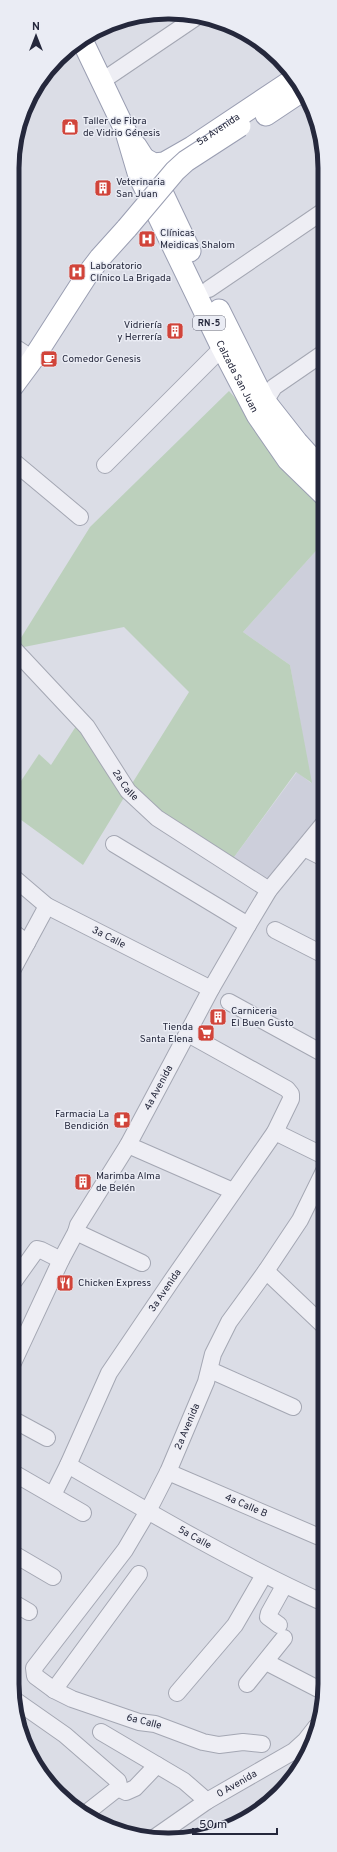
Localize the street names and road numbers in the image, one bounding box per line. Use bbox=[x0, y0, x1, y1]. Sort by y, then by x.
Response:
street label: 5a Avenida bbox=[194, 110, 242, 149]
road number: RN-5 bbox=[193, 316, 225, 330]
street label: Calzada San Juan bbox=[213, 338, 261, 415]
street label: 2a Calle bbox=[109, 767, 141, 804]
street label: 3a Calle bbox=[90, 923, 128, 951]
street label: 4a Avenida bbox=[141, 1063, 176, 1113]
street label: 3a Avenida bbox=[146, 1266, 184, 1314]
street label: 2a Avenida bbox=[172, 1401, 203, 1452]
street label: 4a Calle B bbox=[223, 1491, 269, 1520]
street label: 5a Calle bbox=[176, 1523, 214, 1552]
street label: 6a Calle bbox=[125, 1711, 163, 1733]
street label: 0 Avenida bbox=[214, 1767, 259, 1801]

